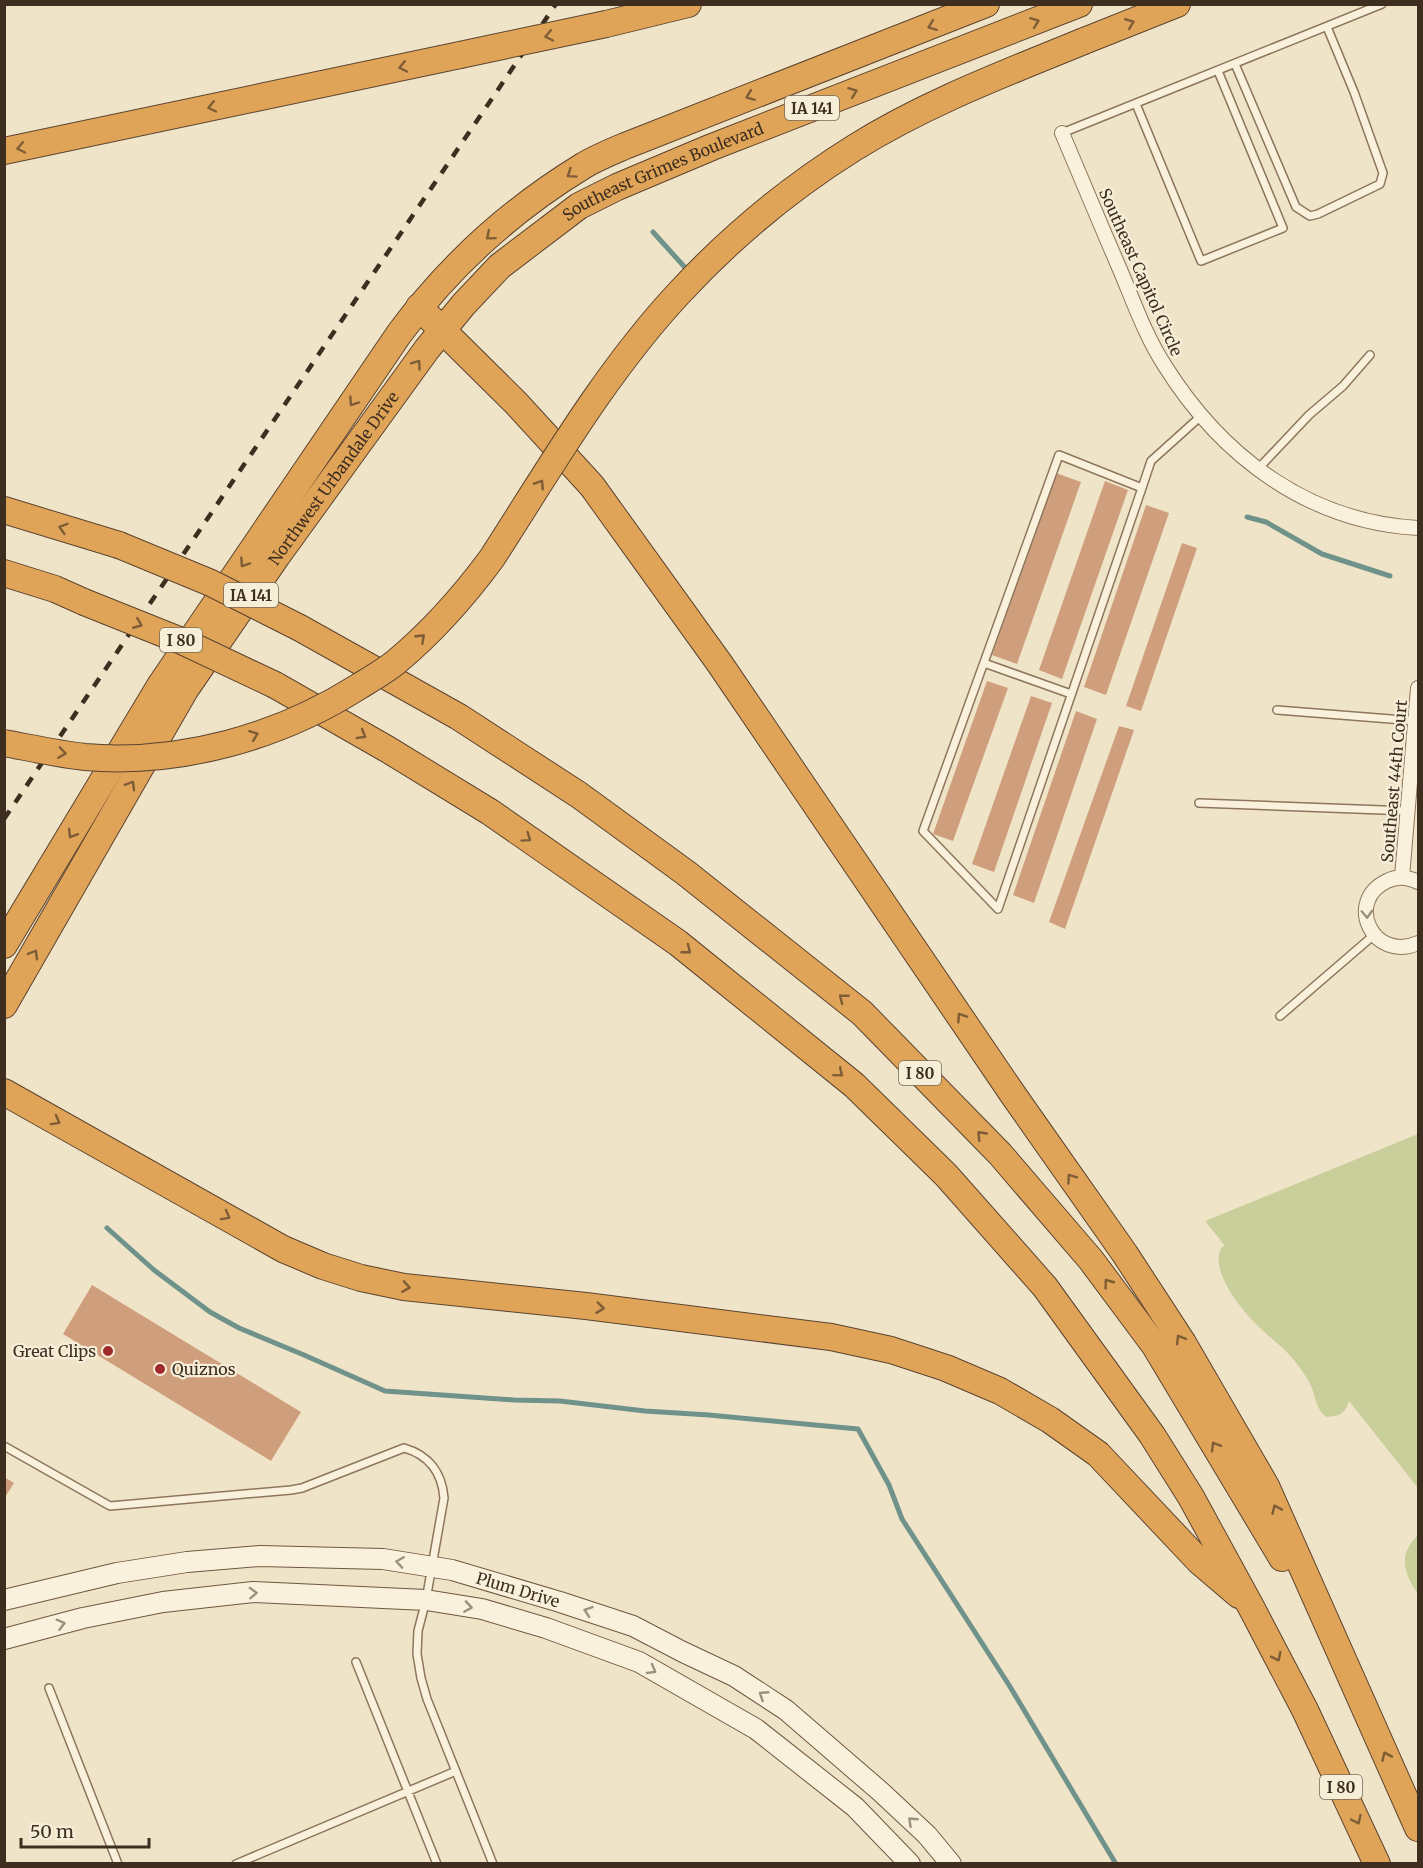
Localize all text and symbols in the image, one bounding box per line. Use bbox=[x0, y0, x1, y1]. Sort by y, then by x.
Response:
one-way arrow bbox=[1029, 17, 1040, 29]
one-way arrow bbox=[1124, 18, 1135, 30]
one-way arrow bbox=[927, 19, 938, 31]
one-way arrow bbox=[544, 29, 554, 42]
one-way arrow bbox=[398, 60, 408, 73]
one-way arrow bbox=[848, 87, 858, 100]
one-way arrow bbox=[745, 89, 756, 102]
road number: IA 141 bbox=[785, 96, 839, 120]
one-way arrow bbox=[208, 100, 218, 113]
street label: Southeast Grimes Boulevard bbox=[558, 118, 766, 225]
one-way arrow bbox=[17, 141, 27, 154]
one-way arrow bbox=[567, 167, 578, 178]
street label: Southeast Capitol Circle bbox=[1095, 185, 1187, 359]
one-way arrow bbox=[486, 228, 497, 239]
one-way arrow bbox=[410, 359, 421, 370]
street label: Northwest Urbandale Drive bbox=[264, 387, 403, 569]
one-way arrow bbox=[350, 395, 361, 406]
one-way arrow bbox=[533, 480, 544, 491]
one-way arrow bbox=[58, 523, 69, 535]
one-way arrow bbox=[240, 556, 251, 567]
road number: IA 141 bbox=[224, 583, 278, 607]
one-way arrow bbox=[132, 617, 143, 629]
road number: I 80 bbox=[160, 628, 202, 652]
one-way arrow bbox=[414, 635, 425, 646]
street label: Southeast 44th Court bbox=[1377, 698, 1411, 863]
one-way arrow bbox=[356, 728, 366, 739]
one-way arrow bbox=[248, 730, 259, 742]
one-way arrow bbox=[57, 747, 67, 759]
one-way arrow bbox=[124, 781, 135, 791]
one-way arrow bbox=[67, 828, 79, 838]
one-way arrow bbox=[521, 831, 532, 842]
one-way arrow bbox=[1361, 910, 1374, 919]
one-way arrow bbox=[680, 942, 691, 953]
one-way arrow bbox=[26, 950, 38, 960]
one-way arrow bbox=[839, 995, 850, 1006]
one-way arrow bbox=[957, 1012, 968, 1023]
road number: I 80 bbox=[899, 1061, 941, 1085]
one-way arrow bbox=[832, 1065, 843, 1076]
one-way arrow bbox=[49, 1114, 60, 1125]
one-way arrow bbox=[978, 1132, 989, 1143]
one-way arrow bbox=[1067, 1173, 1078, 1184]
one-way arrow bbox=[219, 1209, 230, 1220]
one-way arrow bbox=[1104, 1279, 1115, 1290]
one-way arrow bbox=[400, 1280, 410, 1293]
one-way arrow bbox=[595, 1301, 604, 1314]
one-way arrow bbox=[1176, 1335, 1187, 1346]
place label: Great Clips bbox=[13, 1341, 96, 1361]
marker: Great Clips bbox=[101, 1344, 115, 1358]
place label: Quiznos bbox=[172, 1359, 236, 1379]
marker: Quiznos bbox=[153, 1362, 167, 1376]
one-way arrow bbox=[1211, 1442, 1223, 1452]
one-way arrow bbox=[1271, 1504, 1283, 1515]
one-way arrow bbox=[395, 1556, 404, 1568]
street label: Plum Drive bbox=[474, 1568, 562, 1611]
one-way arrow bbox=[249, 1587, 258, 1599]
one-way arrow bbox=[464, 1601, 473, 1613]
one-way arrow bbox=[583, 1605, 594, 1618]
one-way arrow bbox=[56, 1619, 66, 1632]
one-way arrow bbox=[1270, 1650, 1281, 1661]
one-way arrow bbox=[646, 1663, 657, 1674]
one-way arrow bbox=[759, 1691, 770, 1702]
one-way arrow bbox=[1381, 1751, 1393, 1762]
road number: I 80 bbox=[1320, 1775, 1362, 1799]
scale bar bbox=[21, 1811, 148, 1849]
one-way arrow bbox=[1349, 1814, 1361, 1825]
one-way arrow bbox=[908, 1817, 919, 1828]
text: 50 m bbox=[30, 1820, 74, 1843]

